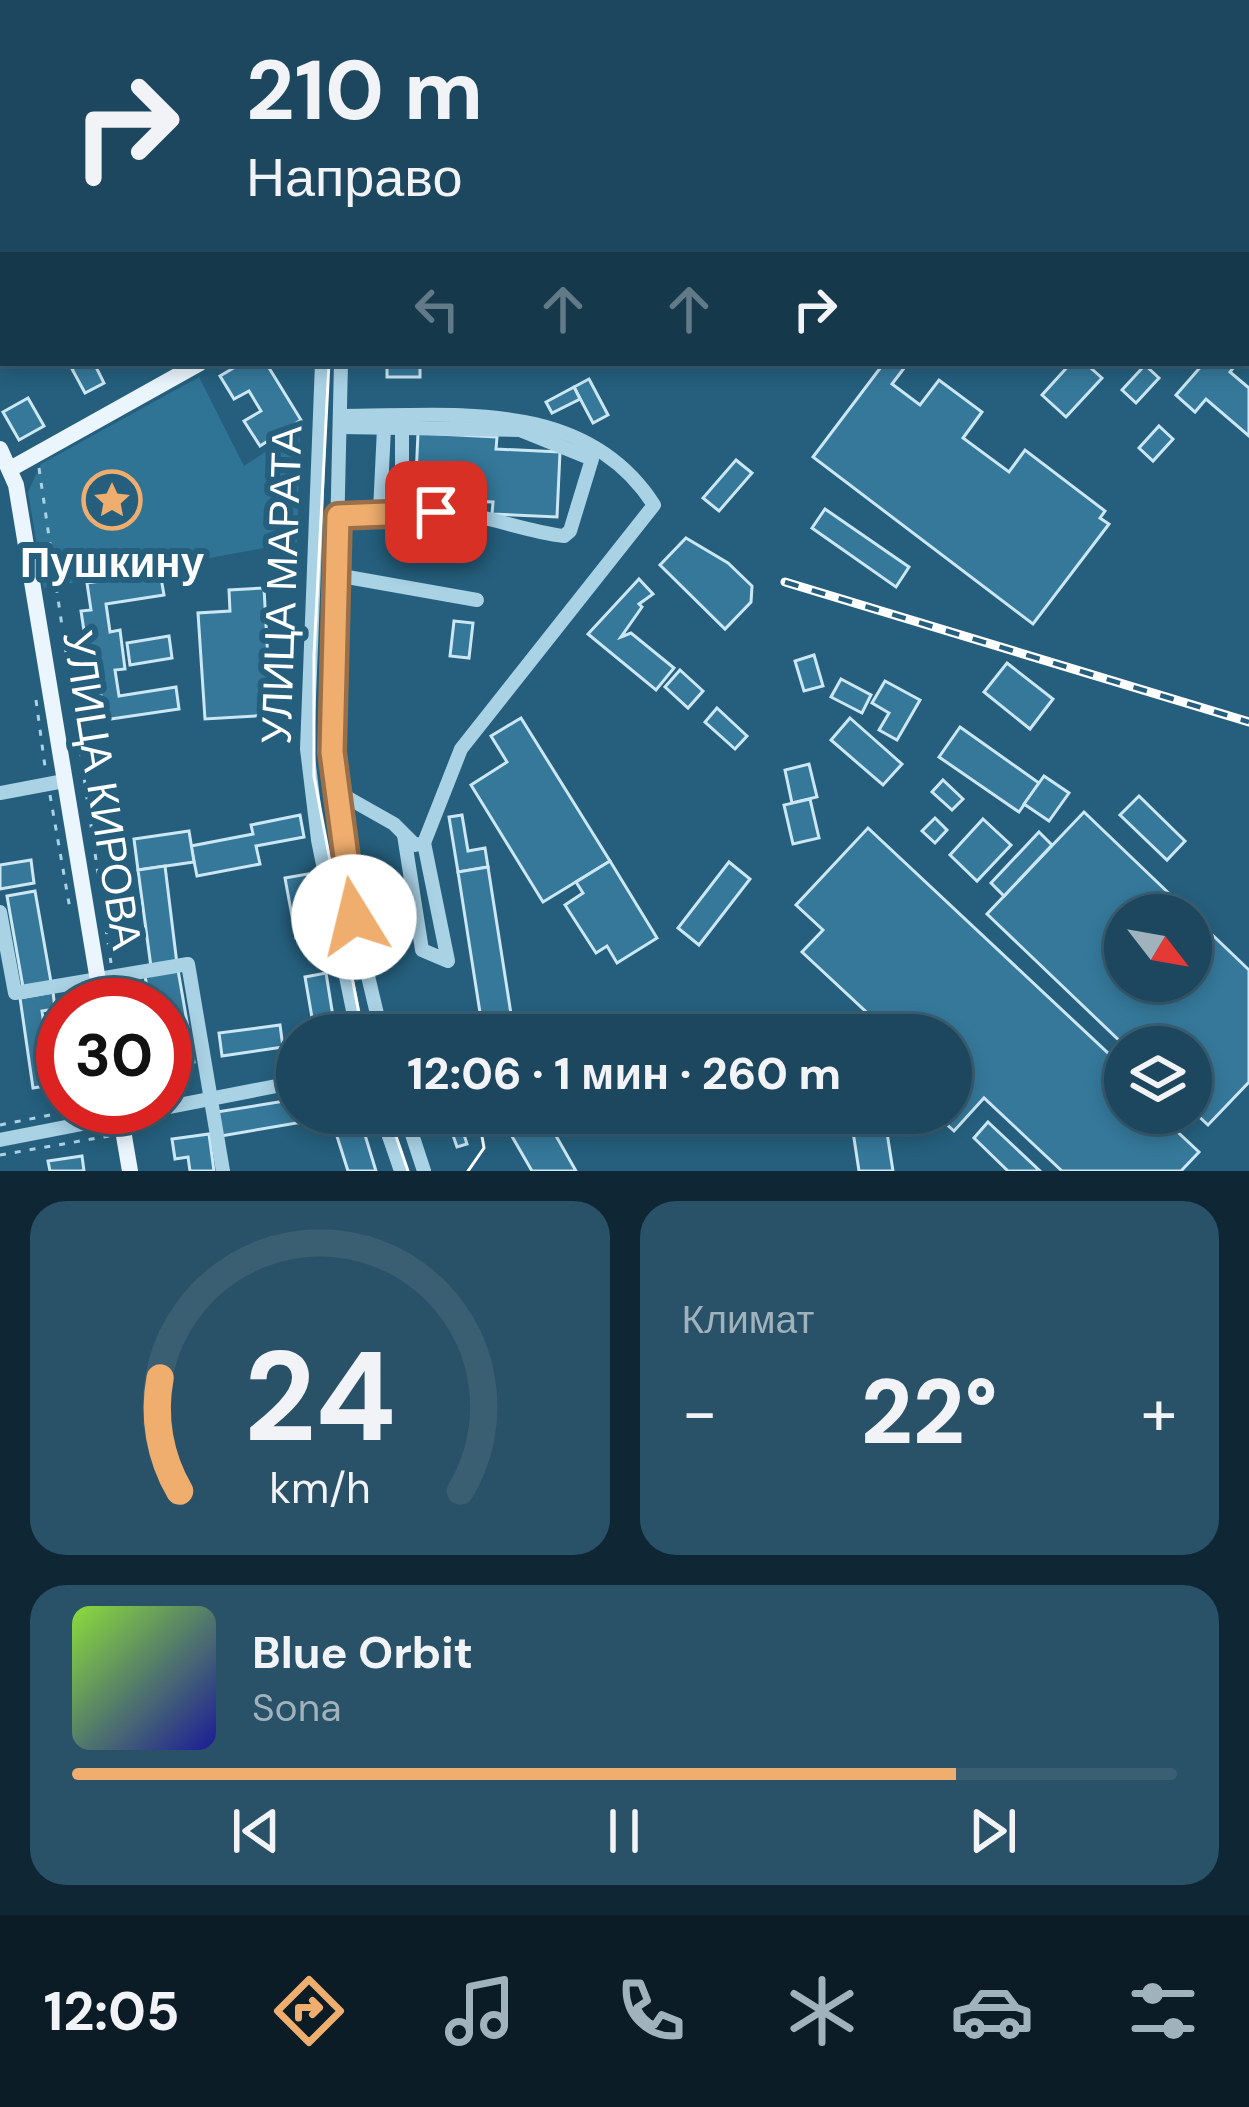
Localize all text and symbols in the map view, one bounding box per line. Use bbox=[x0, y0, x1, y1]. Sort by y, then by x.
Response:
text: 210 m bbox=[246, 36, 483, 145]
icon: right bbox=[48, 48, 204, 204]
text: Направо bbox=[246, 142, 462, 213]
icon: left bbox=[404, 276, 470, 342]
icon: ahead bbox=[530, 276, 596, 342]
icon: ahead bbox=[656, 276, 722, 342]
icon: right bbox=[782, 276, 848, 342]
street label: УЛИЦА МАРАТА bbox=[248, 425, 315, 745]
pin bbox=[385, 461, 487, 563]
place icon: Пушкину bbox=[81, 469, 143, 531]
icon: arrive bbox=[403, 479, 469, 545]
place label: Пушкину bbox=[20, 535, 205, 590]
street label: УЛИЦА КИРОВА bbox=[50, 627, 155, 954]
position arrow bbox=[291, 854, 417, 980]
north arrow bbox=[1104, 894, 1212, 1002]
map controls bbox=[1104, 894, 1212, 1134]
speed limit sign: 30 bbox=[36, 978, 192, 1134]
button: layers bbox=[1104, 1026, 1212, 1134]
text: 12:06 · 1 мин · 260 m bbox=[407, 1044, 841, 1103]
text: Климат bbox=[682, 1294, 814, 1345]
text: 24 bbox=[244, 1316, 396, 1479]
text: 22° bbox=[861, 1354, 998, 1471]
text: − bbox=[682, 1370, 718, 1455]
text: + bbox=[1141, 1370, 1177, 1455]
text: km/h bbox=[269, 1460, 370, 1516]
text: Blue Orbit bbox=[252, 1623, 473, 1682]
text: Sona bbox=[252, 1682, 341, 1733]
icon: previous bbox=[223, 1798, 289, 1864]
icon: pause bbox=[591, 1798, 657, 1864]
icon: next bbox=[960, 1798, 1026, 1864]
icon: directions bbox=[267, 1969, 351, 2053]
icon: music bbox=[438, 1969, 522, 2053]
icon: phone bbox=[609, 1969, 693, 2053]
icon: climate bbox=[780, 1969, 864, 2053]
icon: car bbox=[950, 1969, 1034, 2053]
icon: filters bbox=[1121, 1969, 1205, 2053]
text: 12:05 bbox=[43, 1976, 180, 2047]

